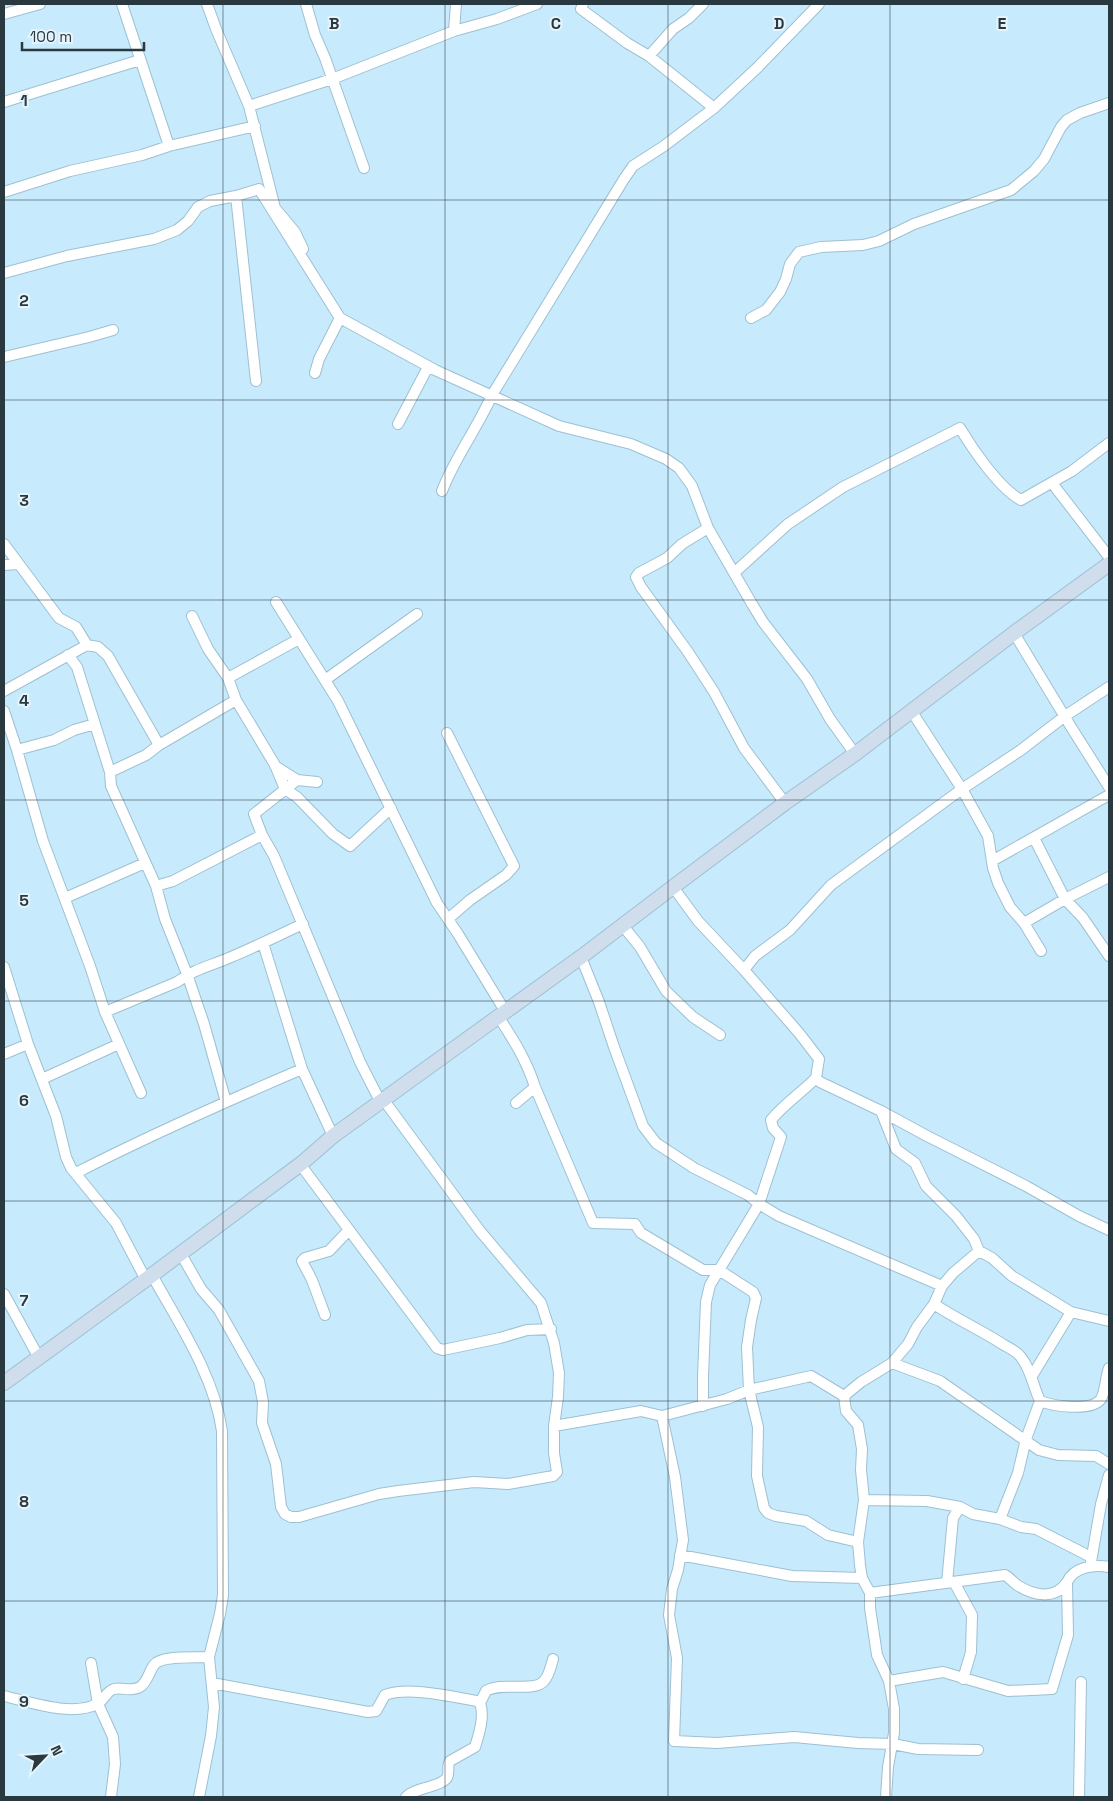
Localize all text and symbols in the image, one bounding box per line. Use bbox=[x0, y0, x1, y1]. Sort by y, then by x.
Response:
text: B bbox=[329, 13, 339, 34]
text: C bbox=[551, 13, 561, 34]
text: D bbox=[774, 13, 784, 34]
text: E bbox=[998, 13, 1007, 34]
scale bar bbox=[22, 20, 145, 52]
text: 100 m bbox=[30, 27, 72, 46]
text: 1 bbox=[20, 90, 28, 111]
text: 2 bbox=[19, 290, 29, 311]
text: 3 bbox=[19, 490, 29, 511]
text: 4 bbox=[19, 690, 29, 711]
text: 5 bbox=[19, 890, 29, 911]
text: 6 bbox=[19, 1090, 29, 1111]
text: 7 bbox=[20, 1290, 29, 1311]
text: 8 bbox=[19, 1491, 29, 1512]
text: 9 bbox=[19, 1691, 29, 1712]
north arrow bbox=[20, 1731, 70, 1781]
text: N bbox=[47, 1742, 67, 1759]

